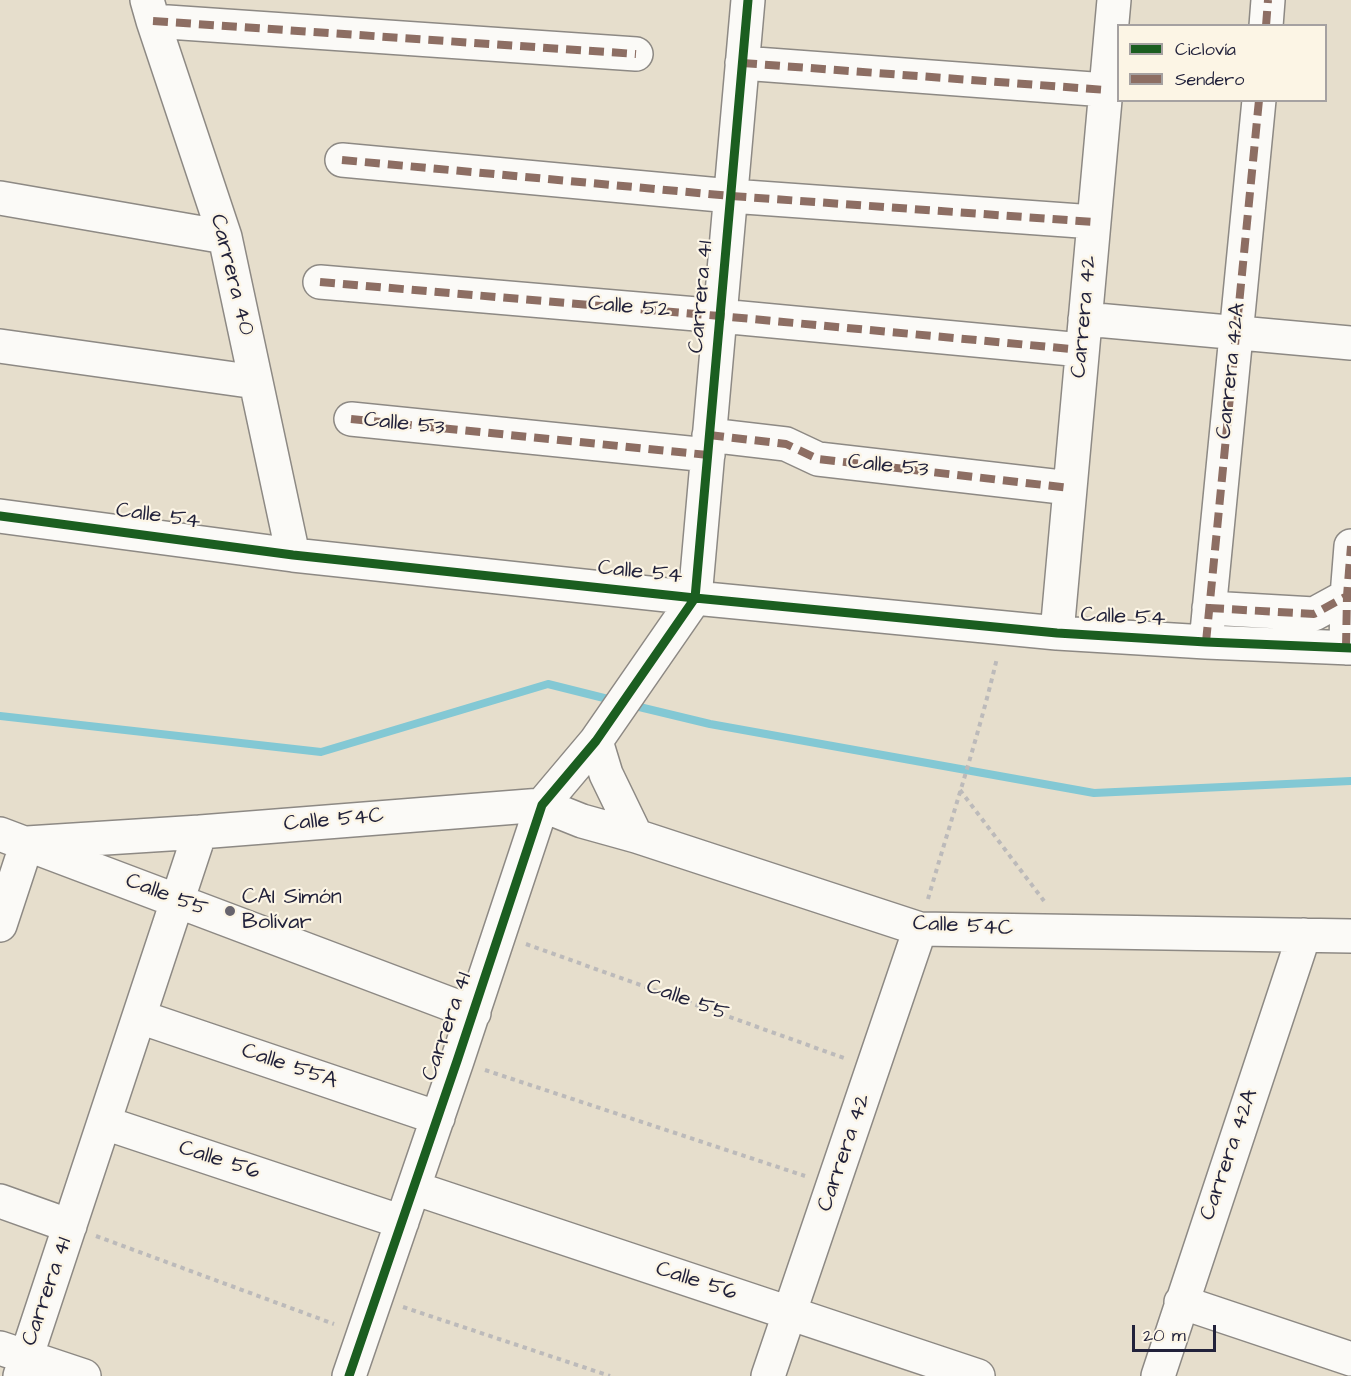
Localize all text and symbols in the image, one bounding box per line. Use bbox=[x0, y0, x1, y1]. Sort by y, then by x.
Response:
legend bbox=[1117, 24, 1327, 102]
text: Ciclovía bbox=[1175, 37, 1236, 62]
text: Sendero bbox=[1175, 67, 1244, 92]
street label: Carrera 40 bbox=[203, 212, 259, 338]
street label: Carrera 41 bbox=[684, 240, 720, 354]
street label: Carrera 42 bbox=[1067, 255, 1103, 379]
street label: Calle 52 bbox=[587, 291, 671, 325]
street label: Carrera 42A bbox=[1212, 302, 1252, 440]
street label: Calle 53 bbox=[362, 408, 446, 442]
street label: Calle 53 bbox=[846, 450, 930, 484]
street label: Calle 54 bbox=[114, 498, 202, 536]
street label: Calle 54 bbox=[596, 555, 684, 591]
street label: Calle 54 bbox=[1080, 603, 1166, 633]
street label: Calle 54C bbox=[283, 803, 385, 839]
street label: Calle 55 bbox=[121, 868, 211, 924]
place label: CAI Simón Bolívar bbox=[242, 885, 342, 936]
marker: CAI Simón Bolívar bbox=[223, 904, 237, 918]
street label: Calle 54C bbox=[912, 911, 1014, 943]
street label: Carrera 41 bbox=[417, 969, 479, 1085]
street label: Calle 55 bbox=[642, 974, 732, 1028]
street label: Calle 55A bbox=[238, 1038, 340, 1096]
street label: Carrera 42A bbox=[1195, 1086, 1265, 1224]
street label: Carrera 42 bbox=[813, 1091, 877, 1215]
street label: Calle 56 bbox=[175, 1136, 263, 1186]
street label: Carrera 41 bbox=[17, 1234, 79, 1350]
street label: Calle 56 bbox=[652, 1257, 740, 1307]
scale bar bbox=[1135, 1313, 1219, 1351]
text: 20 m bbox=[1143, 1323, 1186, 1348]

